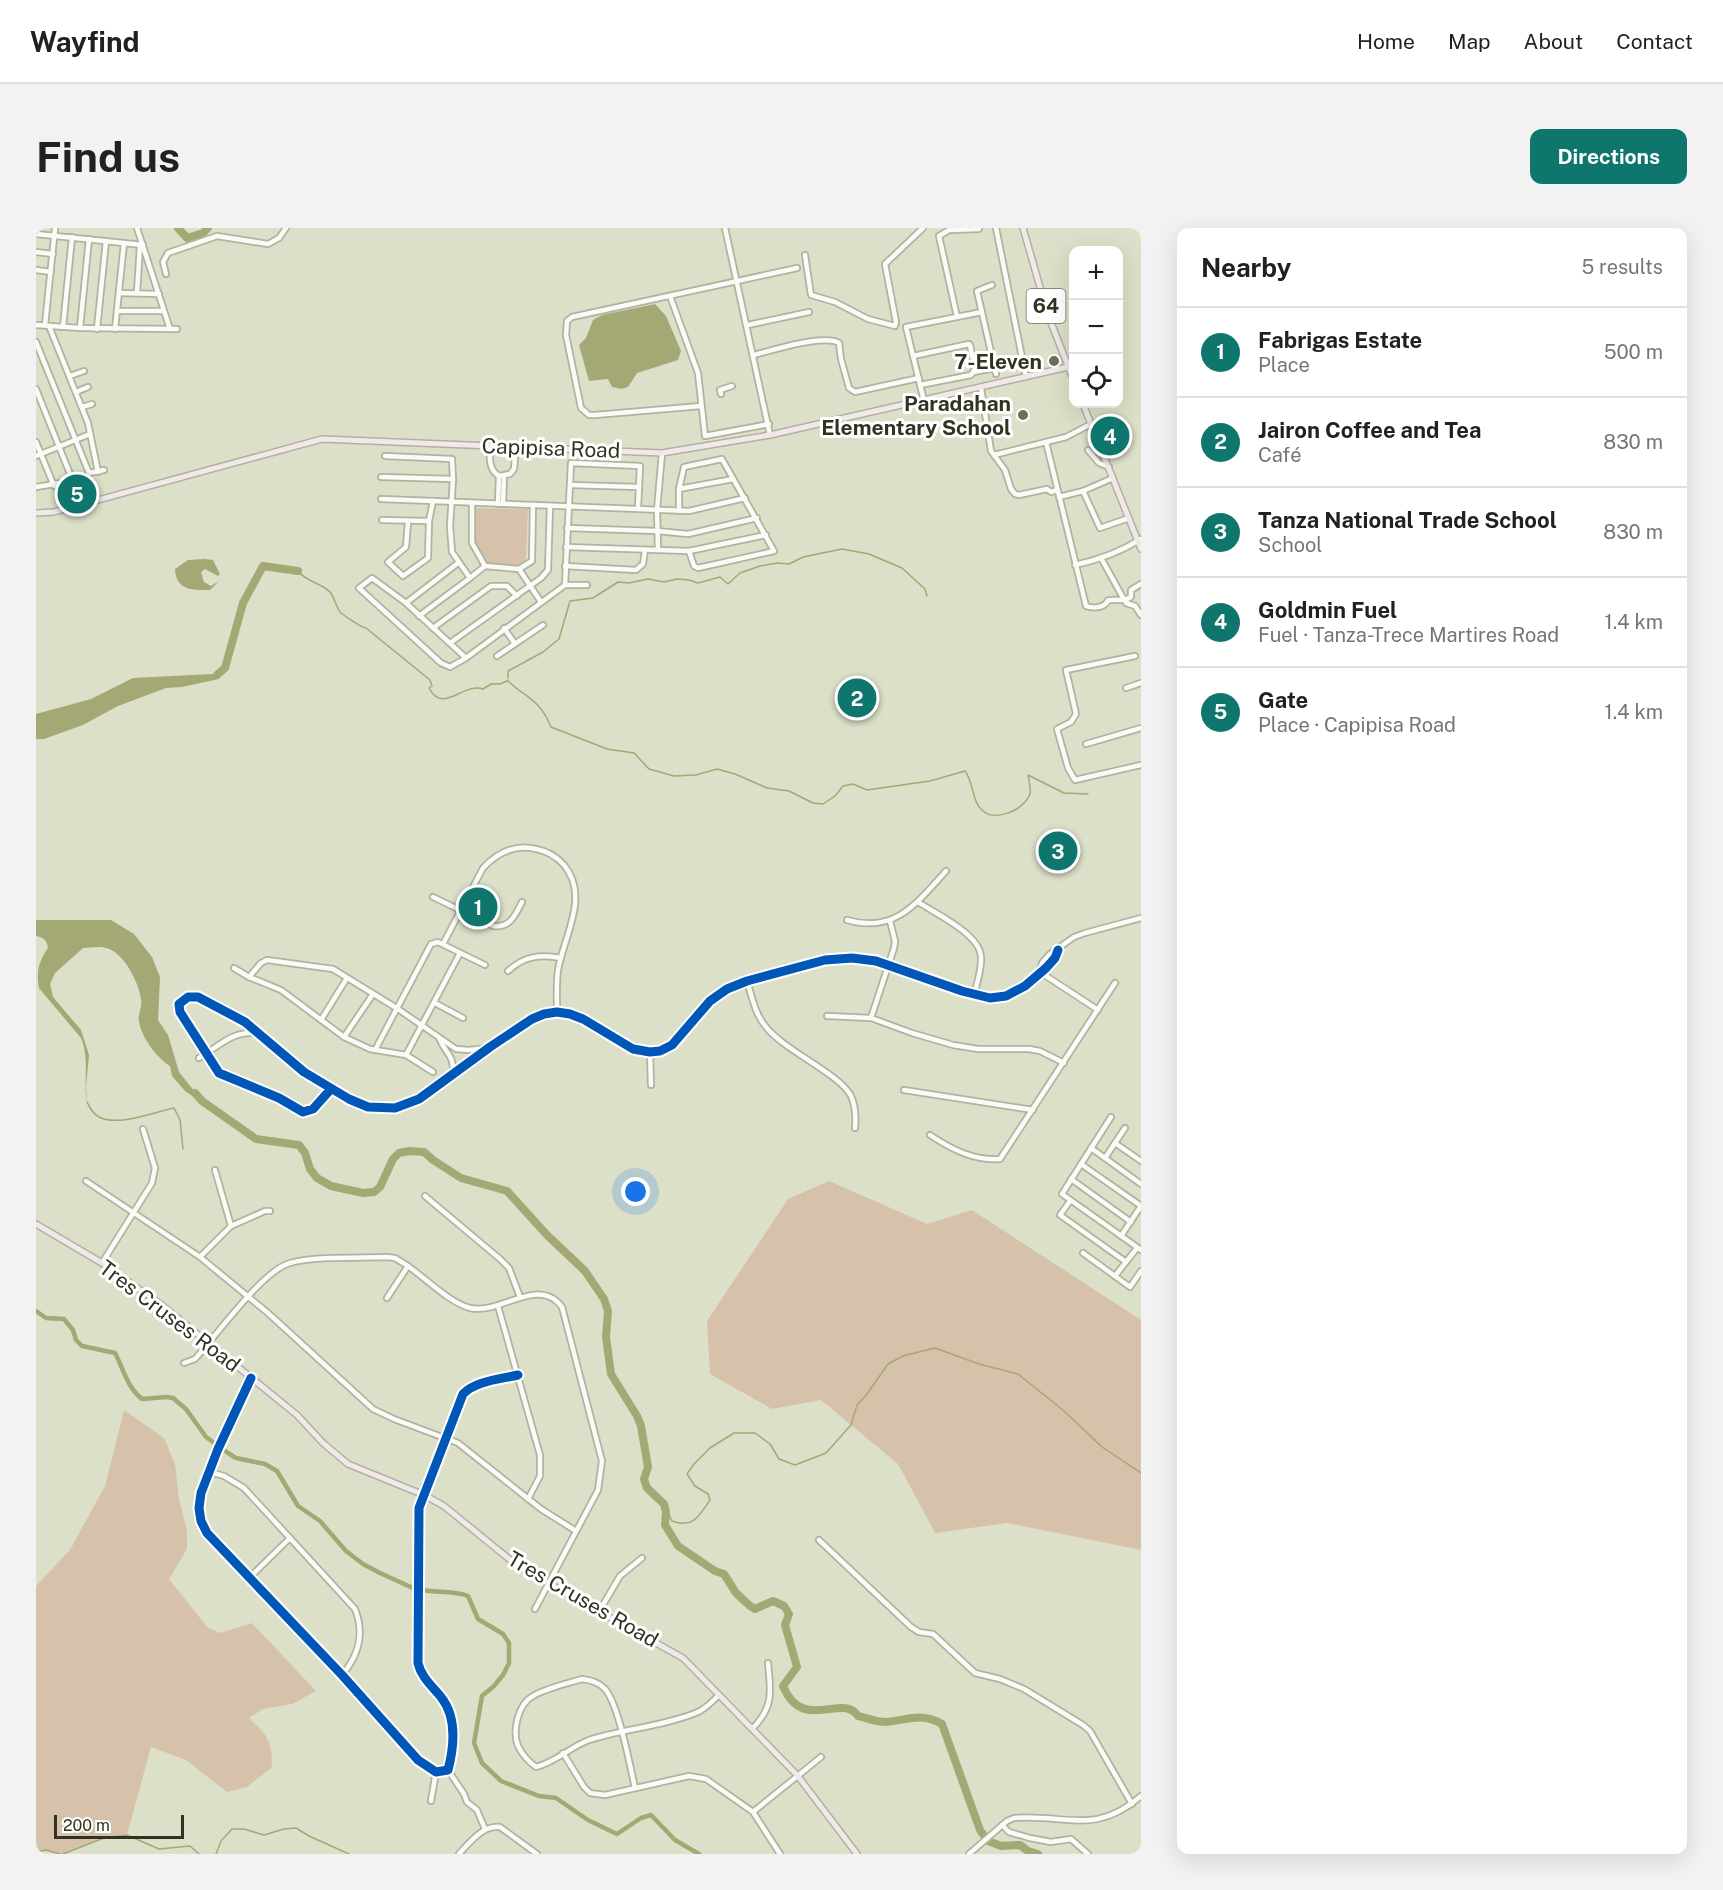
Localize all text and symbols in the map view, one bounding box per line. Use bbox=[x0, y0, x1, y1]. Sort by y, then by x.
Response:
text: Wayfind bbox=[30, 25, 140, 58]
text: Home bbox=[1357, 29, 1415, 54]
text: Map bbox=[1448, 29, 1491, 54]
text: About bbox=[1524, 29, 1583, 54]
text: Contact bbox=[1616, 29, 1693, 54]
button: Directions bbox=[1530, 129, 1687, 184]
text: Find us bbox=[36, 132, 180, 181]
map controls bbox=[1069, 246, 1123, 408]
button: + bbox=[1069, 246, 1123, 300]
text: Nearby bbox=[1201, 252, 1291, 283]
text: 5 results bbox=[1581, 255, 1663, 279]
road number: 64 bbox=[1026, 289, 1066, 323]
button: − bbox=[1069, 300, 1123, 354]
text: Fabrigas Estate bbox=[1258, 327, 1422, 353]
text: 1 bbox=[1216, 340, 1225, 364]
text: 500 m bbox=[1604, 340, 1663, 364]
place label: 7-Eleven bbox=[954, 349, 1042, 374]
text: Place bbox=[1258, 353, 1310, 377]
marker: 7-Eleven bbox=[1047, 354, 1061, 368]
button: locate bbox=[1069, 354, 1123, 408]
place label: Paradahan Elementary School bbox=[821, 391, 1011, 440]
marker: Paradahan Elementary School bbox=[1016, 408, 1030, 422]
pin: 4 bbox=[1090, 414, 1130, 458]
text: Jairon Coffee and Tea bbox=[1258, 417, 1481, 443]
text: 2 bbox=[1214, 430, 1227, 454]
text: 830 m bbox=[1603, 430, 1663, 454]
street label: Capipisa Road bbox=[481, 433, 621, 463]
text: Café bbox=[1258, 443, 1301, 467]
pin: 5 bbox=[58, 472, 96, 516]
text: Tanza National Trade School bbox=[1258, 507, 1557, 533]
text: 3 bbox=[1214, 520, 1227, 544]
text: 830 m bbox=[1603, 520, 1663, 544]
text: School bbox=[1258, 533, 1322, 557]
text: Goldmin Fuel bbox=[1258, 597, 1397, 623]
text: 4 bbox=[1214, 610, 1227, 634]
text: 1.4 km bbox=[1605, 610, 1663, 634]
text: Fuel · Tanza-Trece Martires Road bbox=[1258, 623, 1559, 647]
pin: 2 bbox=[838, 676, 876, 720]
text: Gate bbox=[1258, 687, 1308, 713]
text: 5 bbox=[1214, 700, 1227, 724]
text: 1.4 km bbox=[1605, 700, 1663, 724]
text: Place · Capipisa Road bbox=[1258, 713, 1456, 737]
pin: 3 bbox=[1038, 828, 1078, 874]
pin: 1 bbox=[458, 884, 498, 930]
your location bbox=[621, 1177, 650, 1206]
street label: Tres Cruses Road bbox=[95, 1255, 245, 1377]
street label: Tres Cruses Road bbox=[503, 1546, 663, 1652]
scale bar bbox=[54, 1812, 184, 1840]
text: 200 m bbox=[63, 1816, 110, 1835]

